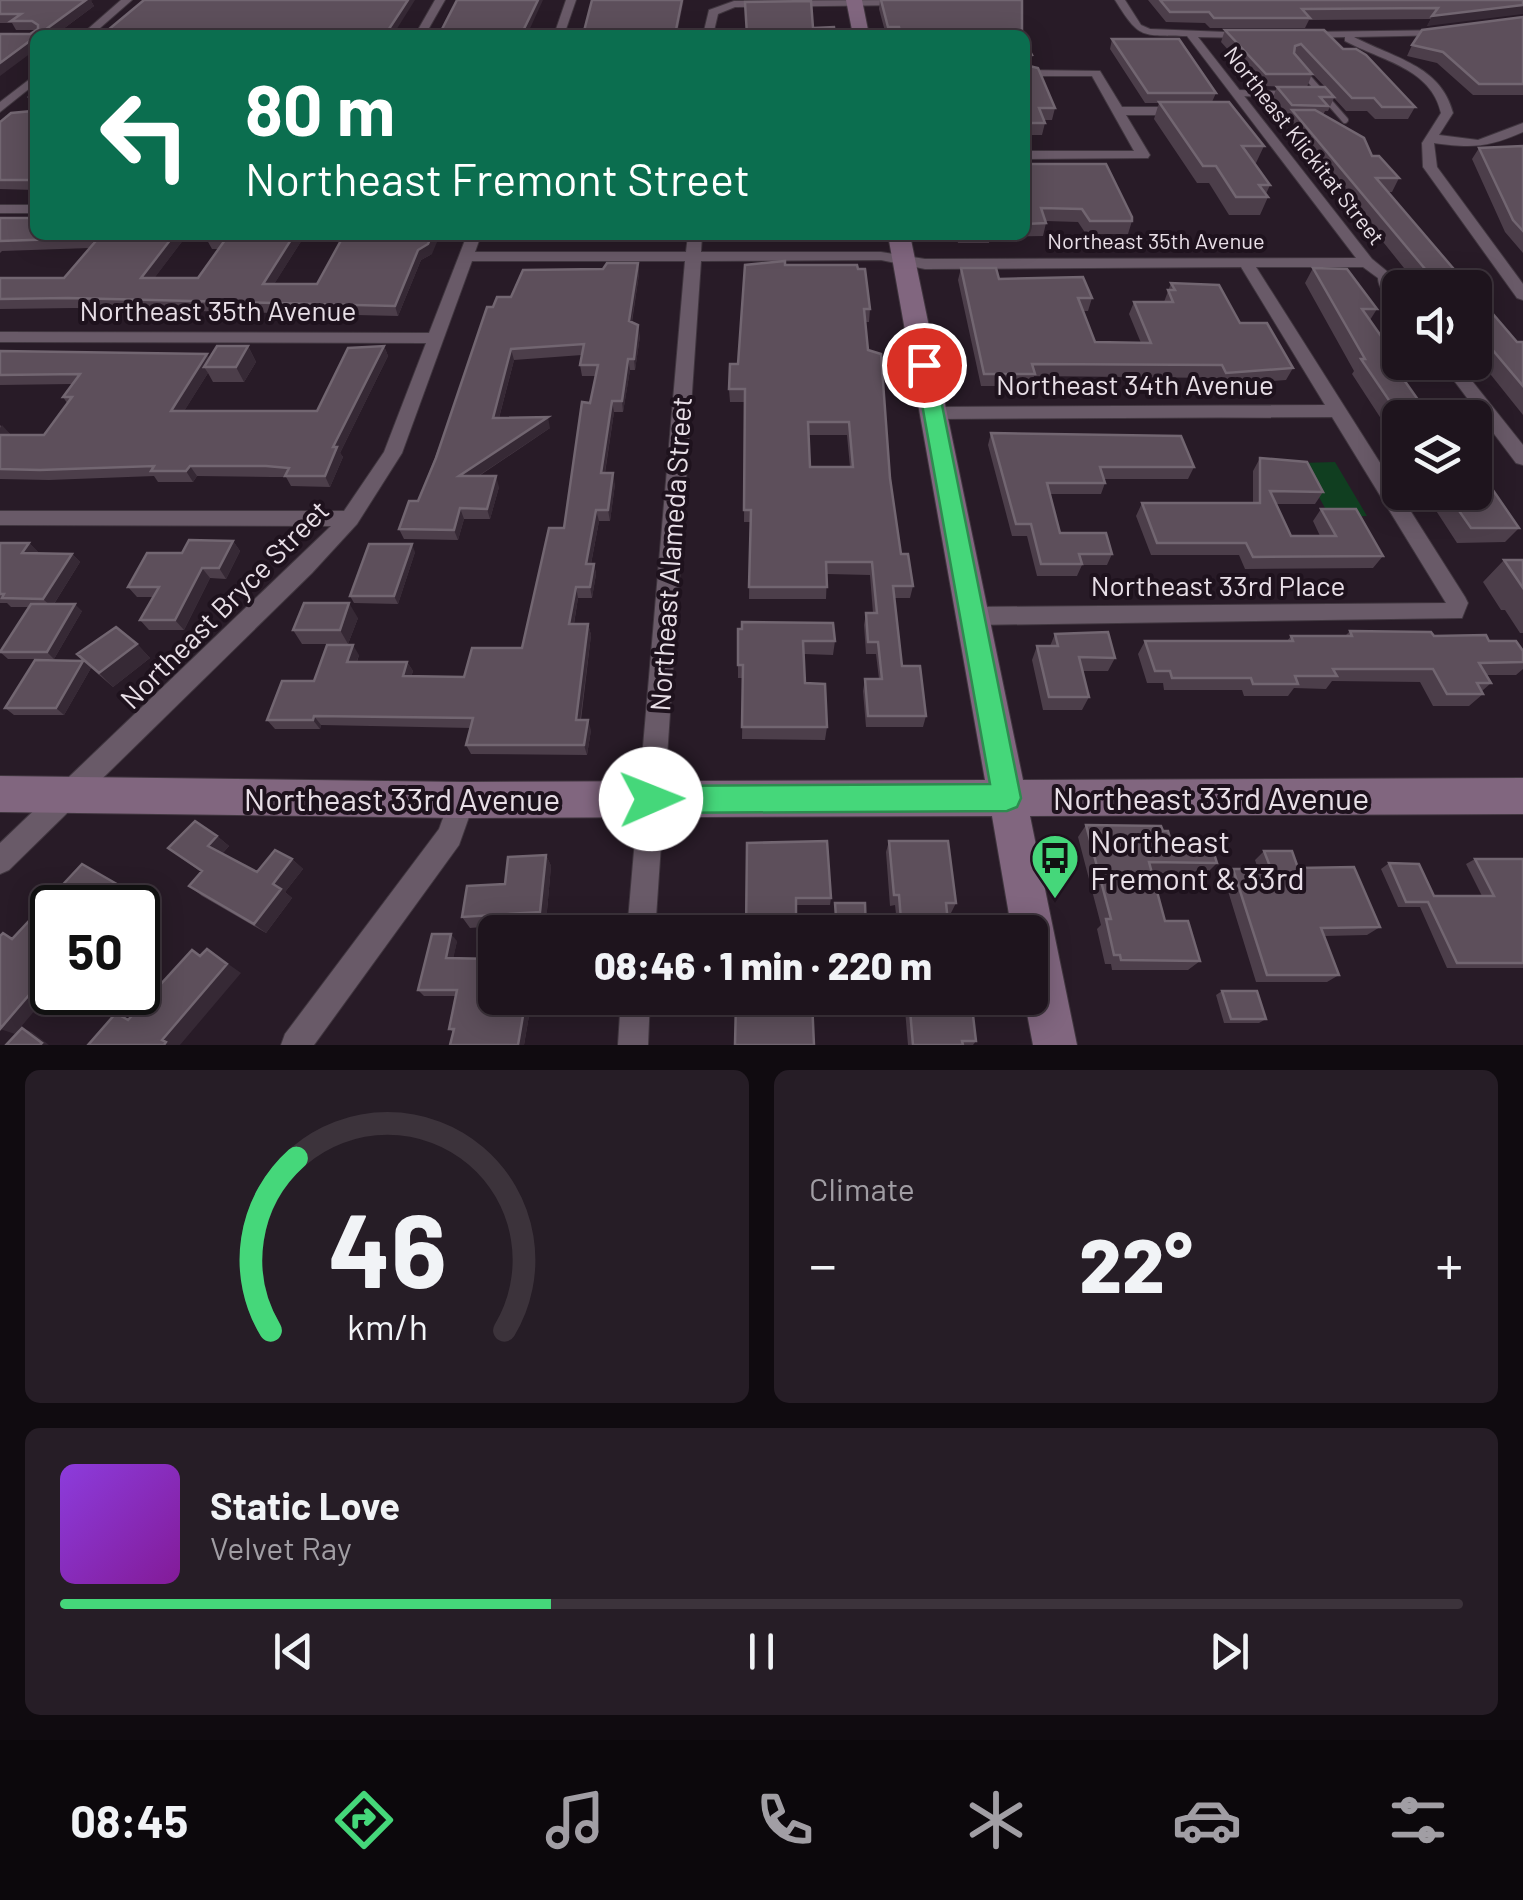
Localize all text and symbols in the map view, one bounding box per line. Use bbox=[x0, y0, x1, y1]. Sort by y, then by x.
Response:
street label: Northeast Klickitat Street bbox=[1219, 41, 1391, 249]
text: 80 m bbox=[245, 66, 395, 150]
icon: left bbox=[80, 70, 210, 200]
text: Northeast Fremont Street bbox=[245, 151, 750, 205]
street label: Northeast 35th Avenue bbox=[1047, 227, 1265, 253]
map controls bbox=[1382, 270, 1492, 510]
button: sound bbox=[1382, 270, 1492, 380]
street label: Northeast 35th Avenue bbox=[80, 293, 356, 327]
pin bbox=[882, 323, 967, 408]
icon: arrive bbox=[897, 338, 952, 393]
street label: Northeast 34th Avenue bbox=[996, 367, 1274, 401]
street label: Northeast Alameda Street bbox=[642, 395, 698, 713]
button: layers bbox=[1382, 400, 1492, 510]
street label: Northeast Bryce Street bbox=[113, 493, 335, 715]
street label: Northeast 33rd Place bbox=[1091, 568, 1345, 602]
position arrow bbox=[599, 747, 703, 851]
street label: Northeast 33rd Avenue bbox=[1053, 778, 1369, 816]
street label: Northeast 33rd Avenue bbox=[244, 779, 560, 817]
place label: Northeast Fremont & 33rd bbox=[1090, 821, 1305, 896]
bus stop icon: Northeast Fremont & 33rd bbox=[1029, 832, 1081, 900]
speed limit sign: 50 bbox=[30, 885, 160, 1015]
text: 08:46 · 1 min · 220 m bbox=[594, 942, 932, 988]
text: Climate bbox=[809, 1169, 915, 1207]
text: 46 bbox=[328, 1184, 446, 1309]
text: 22° bbox=[1079, 1218, 1193, 1308]
text: − bbox=[809, 1230, 837, 1296]
text: + bbox=[1435, 1230, 1463, 1296]
text: km/h bbox=[347, 1304, 427, 1347]
text: Static Love bbox=[210, 1482, 400, 1528]
text: Velvet Ray bbox=[210, 1528, 352, 1566]
icon: previous bbox=[266, 1624, 321, 1679]
icon: pause bbox=[734, 1624, 789, 1679]
icon: next bbox=[1202, 1624, 1257, 1679]
icon: directions bbox=[329, 1785, 399, 1855]
icon: music bbox=[540, 1785, 610, 1855]
icon: phone bbox=[750, 1785, 820, 1855]
icon: climate bbox=[961, 1785, 1031, 1855]
icon: car bbox=[1172, 1785, 1242, 1855]
icon: filters bbox=[1383, 1785, 1453, 1855]
text: 08:45 bbox=[70, 1793, 188, 1847]

